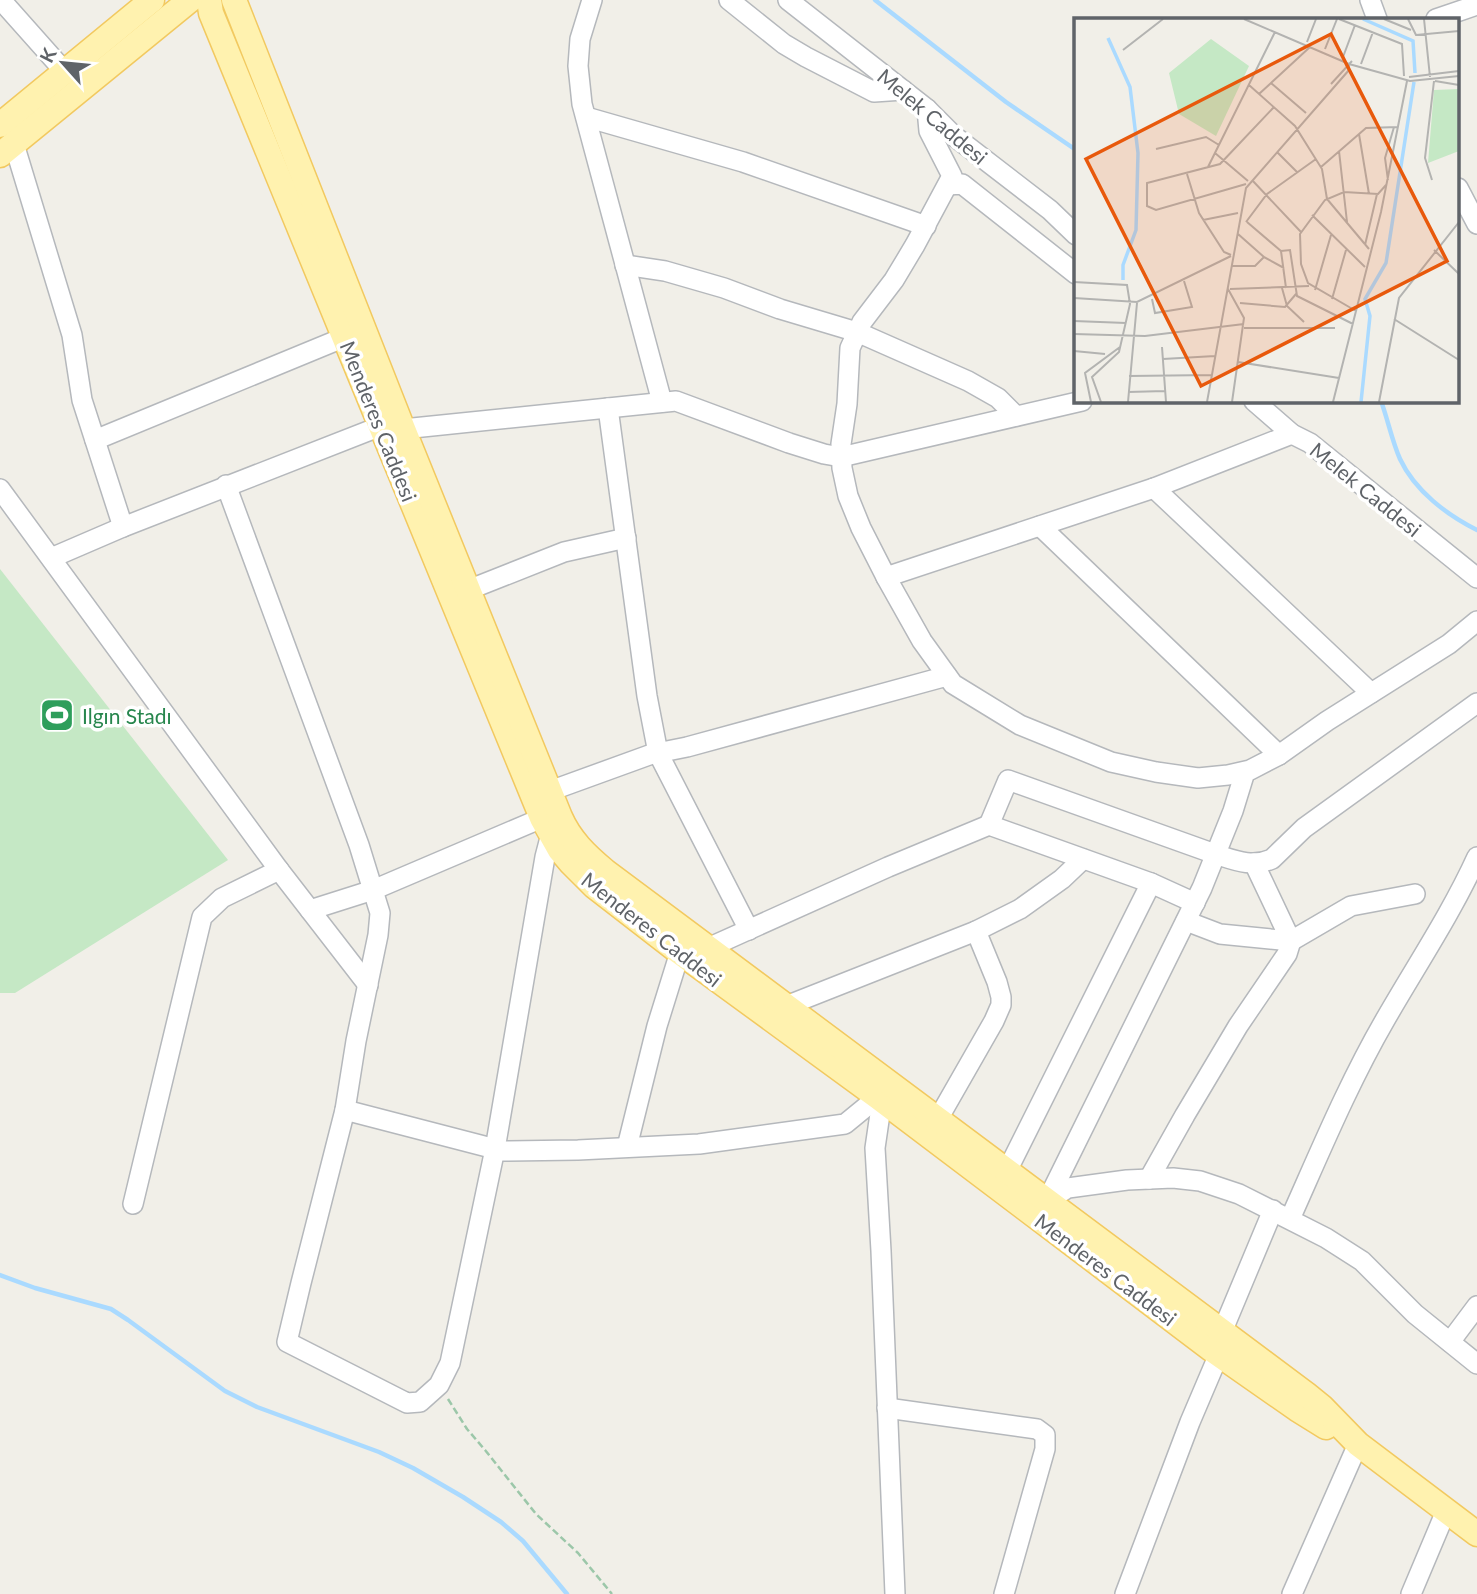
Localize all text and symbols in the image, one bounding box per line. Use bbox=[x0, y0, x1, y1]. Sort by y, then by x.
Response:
inset map bbox=[1074, 18, 1460, 402]
north arrow bbox=[28, 28, 98, 98]
text: K bbox=[34, 43, 61, 66]
street label: Melek Caddesi bbox=[873, 63, 993, 169]
street label: Menderes Caddesi bbox=[335, 337, 423, 505]
street label: Melek Caddesi bbox=[1305, 437, 1427, 541]
sports icon: Ilgın Stadı bbox=[38, 696, 76, 734]
place label: Ilgın Stadı bbox=[82, 703, 171, 728]
street label: Menderes Caddesi bbox=[577, 867, 727, 991]
street label: Menderes Caddesi bbox=[1030, 1208, 1182, 1330]

